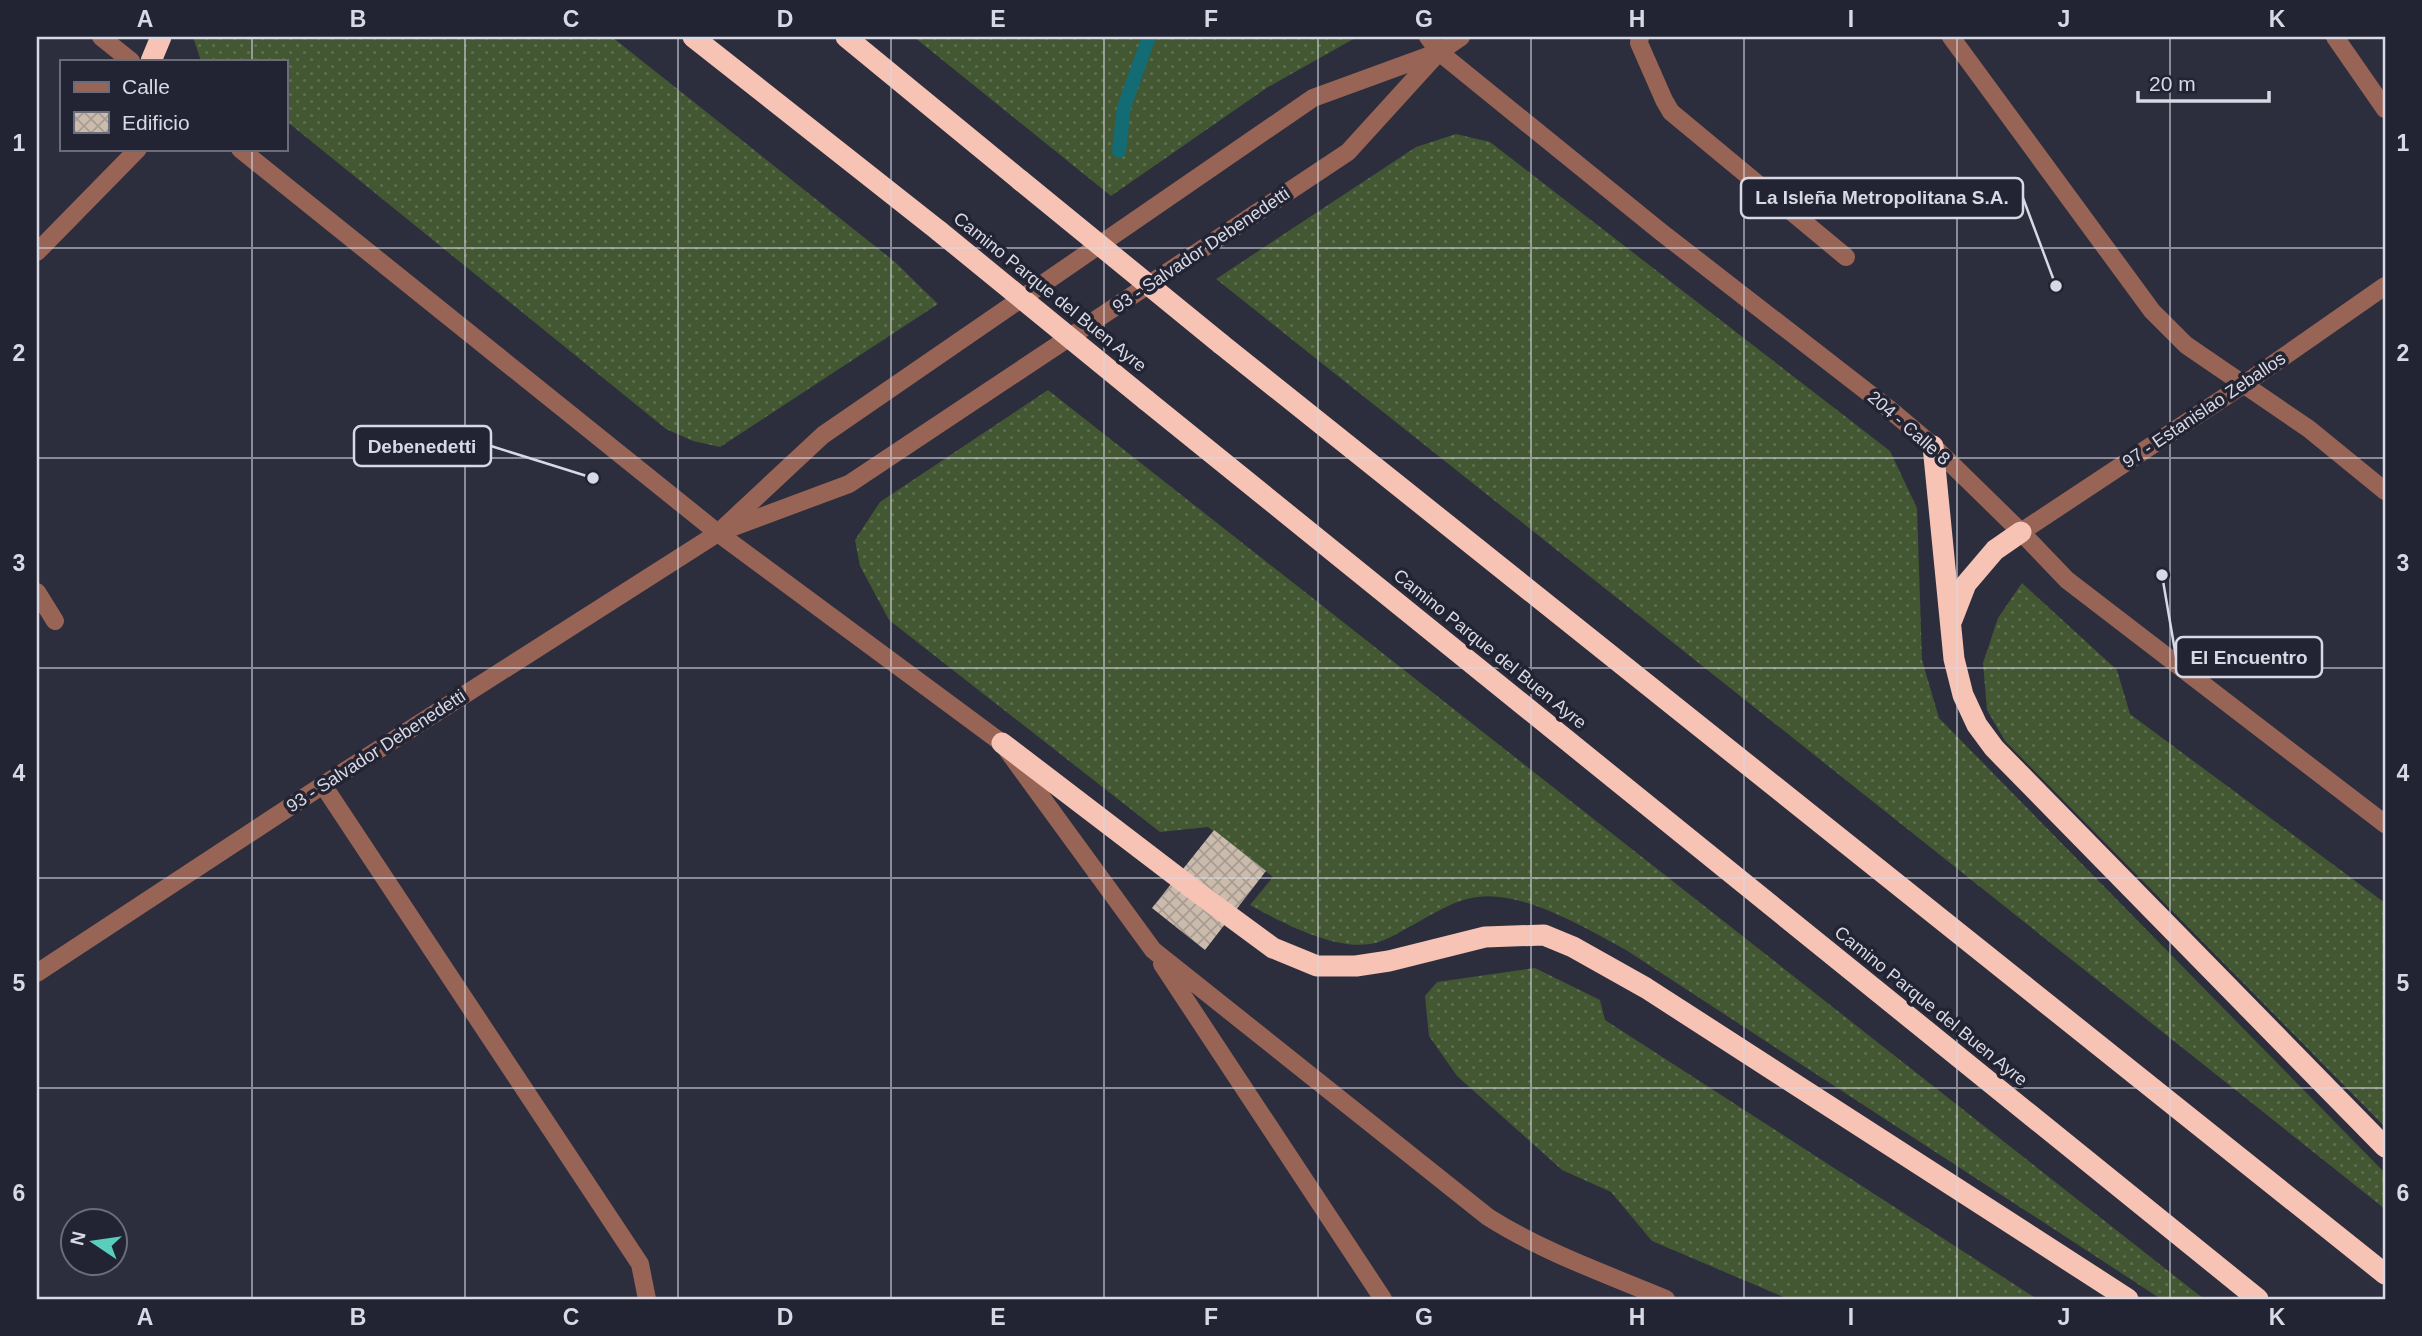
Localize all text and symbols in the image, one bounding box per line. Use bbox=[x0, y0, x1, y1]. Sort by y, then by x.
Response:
text: A bbox=[137, 6, 153, 32]
text: B bbox=[350, 6, 366, 32]
text: C bbox=[563, 6, 579, 32]
text: D bbox=[777, 6, 793, 32]
text: E bbox=[990, 6, 1006, 32]
text: F bbox=[1204, 6, 1218, 32]
text: G bbox=[1415, 6, 1433, 32]
text: H bbox=[1629, 6, 1645, 32]
text: I bbox=[1848, 6, 1854, 32]
text: J bbox=[2058, 6, 2070, 32]
text: K bbox=[2269, 6, 2286, 32]
legend bbox=[60, 60, 287, 150]
scale bar bbox=[2138, 60, 2270, 104]
text: 20 m bbox=[2149, 72, 2196, 95]
text: Calle bbox=[122, 75, 170, 98]
text: Edificio bbox=[122, 111, 190, 134]
text: 1 bbox=[13, 130, 26, 156]
text: 1 bbox=[2397, 130, 2410, 156]
callout: La Isleña Metropolitana S.A. bbox=[1741, 178, 2023, 218]
street label: 93 - Salvador Debenedetti bbox=[1109, 183, 1293, 317]
text: La Isleña Metropolitana S.A. bbox=[1755, 187, 2009, 208]
street label: Camino Parque del Buen Ayre bbox=[950, 208, 1150, 376]
text: 2 bbox=[13, 340, 25, 366]
text: 2 bbox=[2397, 340, 2409, 366]
street label: 97 - Estanislao Zeballos bbox=[2119, 348, 2289, 472]
street label: 204 - Calle 8 bbox=[1864, 387, 1954, 469]
callout: Debenedetti bbox=[354, 426, 491, 466]
text: Debenedetti bbox=[368, 436, 476, 457]
text: 3 bbox=[13, 550, 25, 576]
text: 3 bbox=[2397, 550, 2409, 576]
street label: Camino Parque del Buen Ayre bbox=[1390, 565, 1590, 733]
callout: El Encuentro bbox=[2176, 637, 2322, 677]
text: El Encuentro bbox=[2190, 647, 2308, 668]
street label: 93 - Salvador Debenedetti bbox=[283, 686, 469, 816]
text: 4 bbox=[13, 760, 26, 786]
text: 4 bbox=[2397, 760, 2410, 786]
street label: Camino Parque del Buen Ayre bbox=[1831, 922, 2031, 1090]
text: 5 bbox=[13, 970, 26, 996]
text: 5 bbox=[2397, 970, 2410, 996]
text: 6 bbox=[13, 1180, 25, 1206]
text: 6 bbox=[2397, 1180, 2409, 1206]
north arrow bbox=[60, 1206, 130, 1276]
text: N bbox=[66, 1229, 90, 1247]
text: A bbox=[137, 1304, 153, 1330]
text: B bbox=[350, 1304, 366, 1330]
text: C bbox=[563, 1304, 579, 1330]
text: D bbox=[777, 1304, 793, 1330]
text: E bbox=[990, 1304, 1006, 1330]
text: F bbox=[1204, 1304, 1218, 1330]
text: G bbox=[1415, 1304, 1433, 1330]
text: H bbox=[1629, 1304, 1645, 1330]
text: I bbox=[1848, 1304, 1854, 1330]
text: J bbox=[2058, 1304, 2070, 1330]
text: K bbox=[2269, 1304, 2286, 1330]

